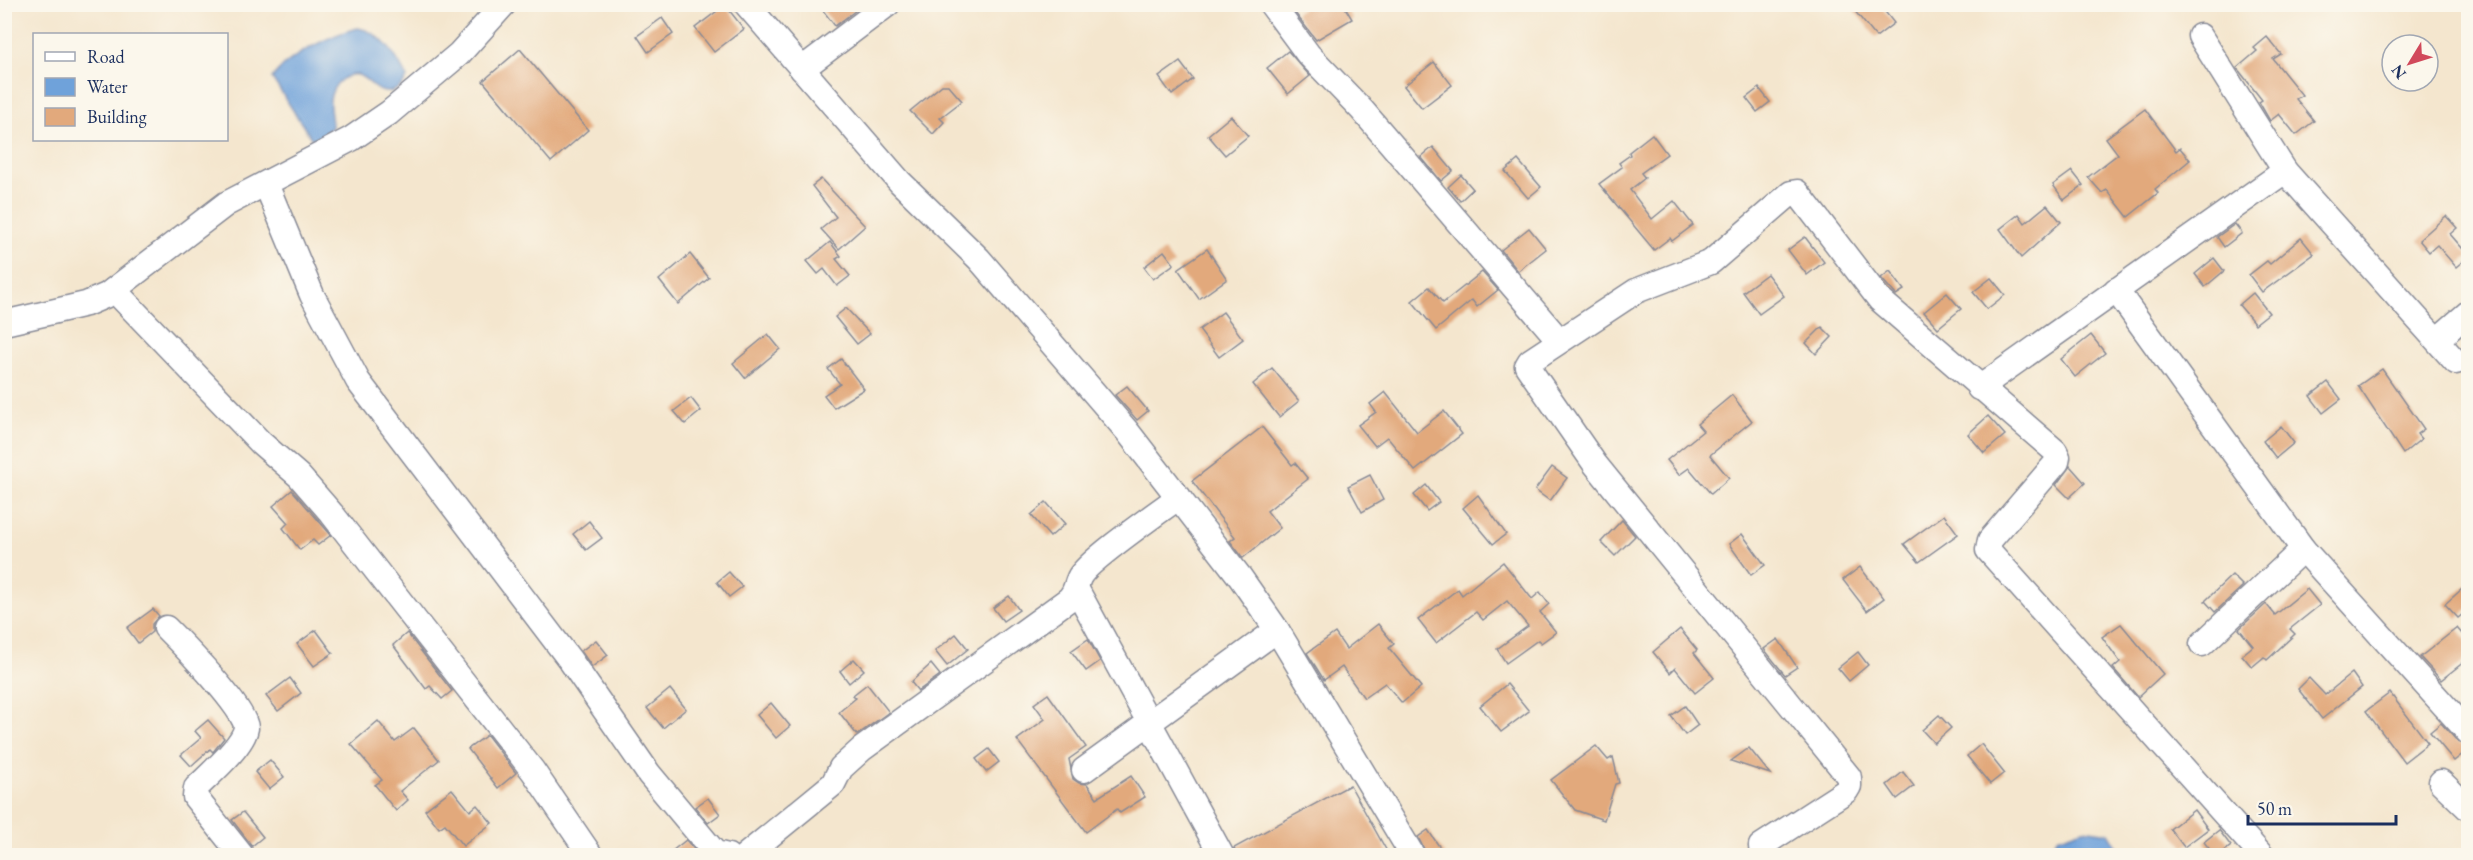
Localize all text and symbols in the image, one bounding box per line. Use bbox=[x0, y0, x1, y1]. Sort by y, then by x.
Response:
legend bbox=[33, 33, 228, 141]
north arrow bbox=[2380, 33, 2440, 93]
text: Road bbox=[87, 45, 126, 68]
text: N bbox=[2386, 60, 2411, 83]
text: Water bbox=[87, 75, 128, 98]
text: Building bbox=[87, 105, 147, 128]
scale bar bbox=[2248, 788, 2396, 826]
text: 50 m bbox=[2257, 797, 2292, 820]

